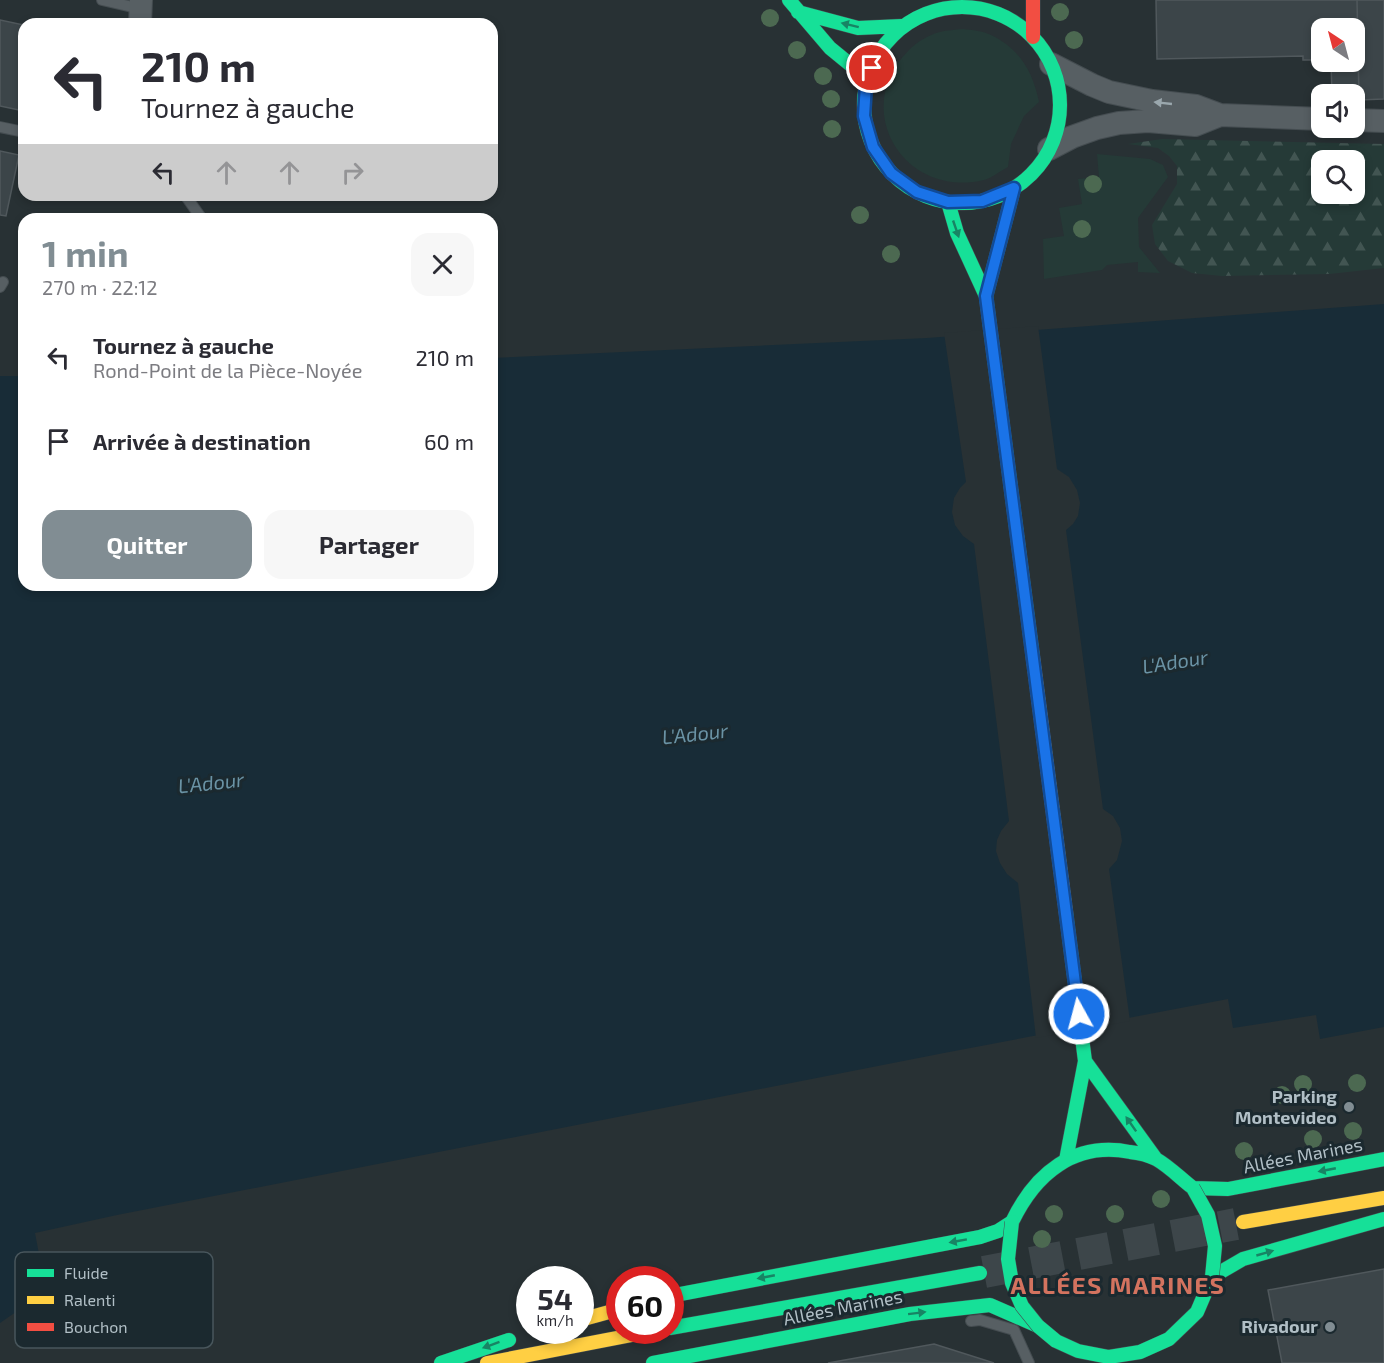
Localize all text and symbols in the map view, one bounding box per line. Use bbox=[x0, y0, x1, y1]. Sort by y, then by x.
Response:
north arrow bbox=[1311, 18, 1365, 72]
map controls bbox=[1311, 18, 1365, 204]
one-way arrow bbox=[840, 20, 859, 30]
text: 210 m bbox=[141, 40, 256, 90]
icon: left bbox=[42, 42, 120, 120]
pin bbox=[846, 42, 897, 93]
icon: arrive bbox=[855, 51, 888, 84]
button: sound bbox=[1311, 84, 1365, 138]
text: Tournez à gauche bbox=[141, 91, 355, 123]
one-way arrow bbox=[1154, 98, 1173, 107]
button: search bbox=[1311, 150, 1365, 204]
icon: left bbox=[147, 156, 180, 189]
icon: ahead bbox=[210, 156, 243, 189]
icon: ahead bbox=[273, 156, 306, 189]
icon: right bbox=[336, 156, 369, 189]
one-way arrow bbox=[952, 220, 962, 238]
text: 1 min bbox=[42, 231, 129, 274]
button: close bbox=[411, 233, 474, 296]
text: 270 m · 22:12 bbox=[42, 275, 158, 299]
text: Tournez à gauche bbox=[93, 332, 274, 358]
icon: left bbox=[42, 341, 75, 374]
text: 210 m bbox=[415, 344, 474, 370]
text: Rond-Point de la Pièce-Noyée bbox=[93, 358, 363, 382]
icon: arrive bbox=[42, 425, 75, 458]
text: Arrivée à destination bbox=[93, 428, 311, 454]
text: 60 m bbox=[424, 428, 474, 454]
button: Quitter bbox=[42, 510, 252, 579]
button: Partager bbox=[264, 510, 474, 579]
water label: L'Adour bbox=[1140, 644, 1210, 678]
water label: L'Adour bbox=[661, 718, 730, 748]
water label: L'Adour bbox=[177, 767, 246, 797]
position arrow bbox=[1047, 982, 1111, 1046]
place label: Parking Montevideo bbox=[1235, 1085, 1338, 1128]
marker: Parking Montevideo bbox=[1342, 1100, 1356, 1114]
one-way arrow bbox=[1126, 1116, 1137, 1132]
street label: Allées Marines bbox=[1241, 1133, 1364, 1177]
one-way arrow bbox=[1317, 1166, 1336, 1175]
one-way arrow bbox=[948, 1237, 967, 1246]
one-way arrow bbox=[1256, 1247, 1274, 1257]
legend bbox=[15, 1252, 213, 1348]
text: Fluide bbox=[64, 1263, 108, 1282]
speed limit sign: 60 bbox=[606, 1266, 684, 1344]
district label: ALLÉES MARINES bbox=[1011, 1270, 1225, 1299]
one-way arrow bbox=[757, 1273, 776, 1282]
text: 54 bbox=[537, 1280, 573, 1316]
street label: Allées Marines bbox=[781, 1285, 904, 1329]
text: Ralenti bbox=[64, 1290, 115, 1309]
one-way arrow bbox=[907, 1309, 926, 1318]
text: km/h bbox=[536, 1311, 574, 1329]
place label: Rivadour bbox=[1241, 1315, 1318, 1337]
text: Bouchon bbox=[64, 1317, 128, 1336]
marker: Rivadour bbox=[1323, 1320, 1337, 1334]
one-way arrow bbox=[482, 1341, 500, 1351]

